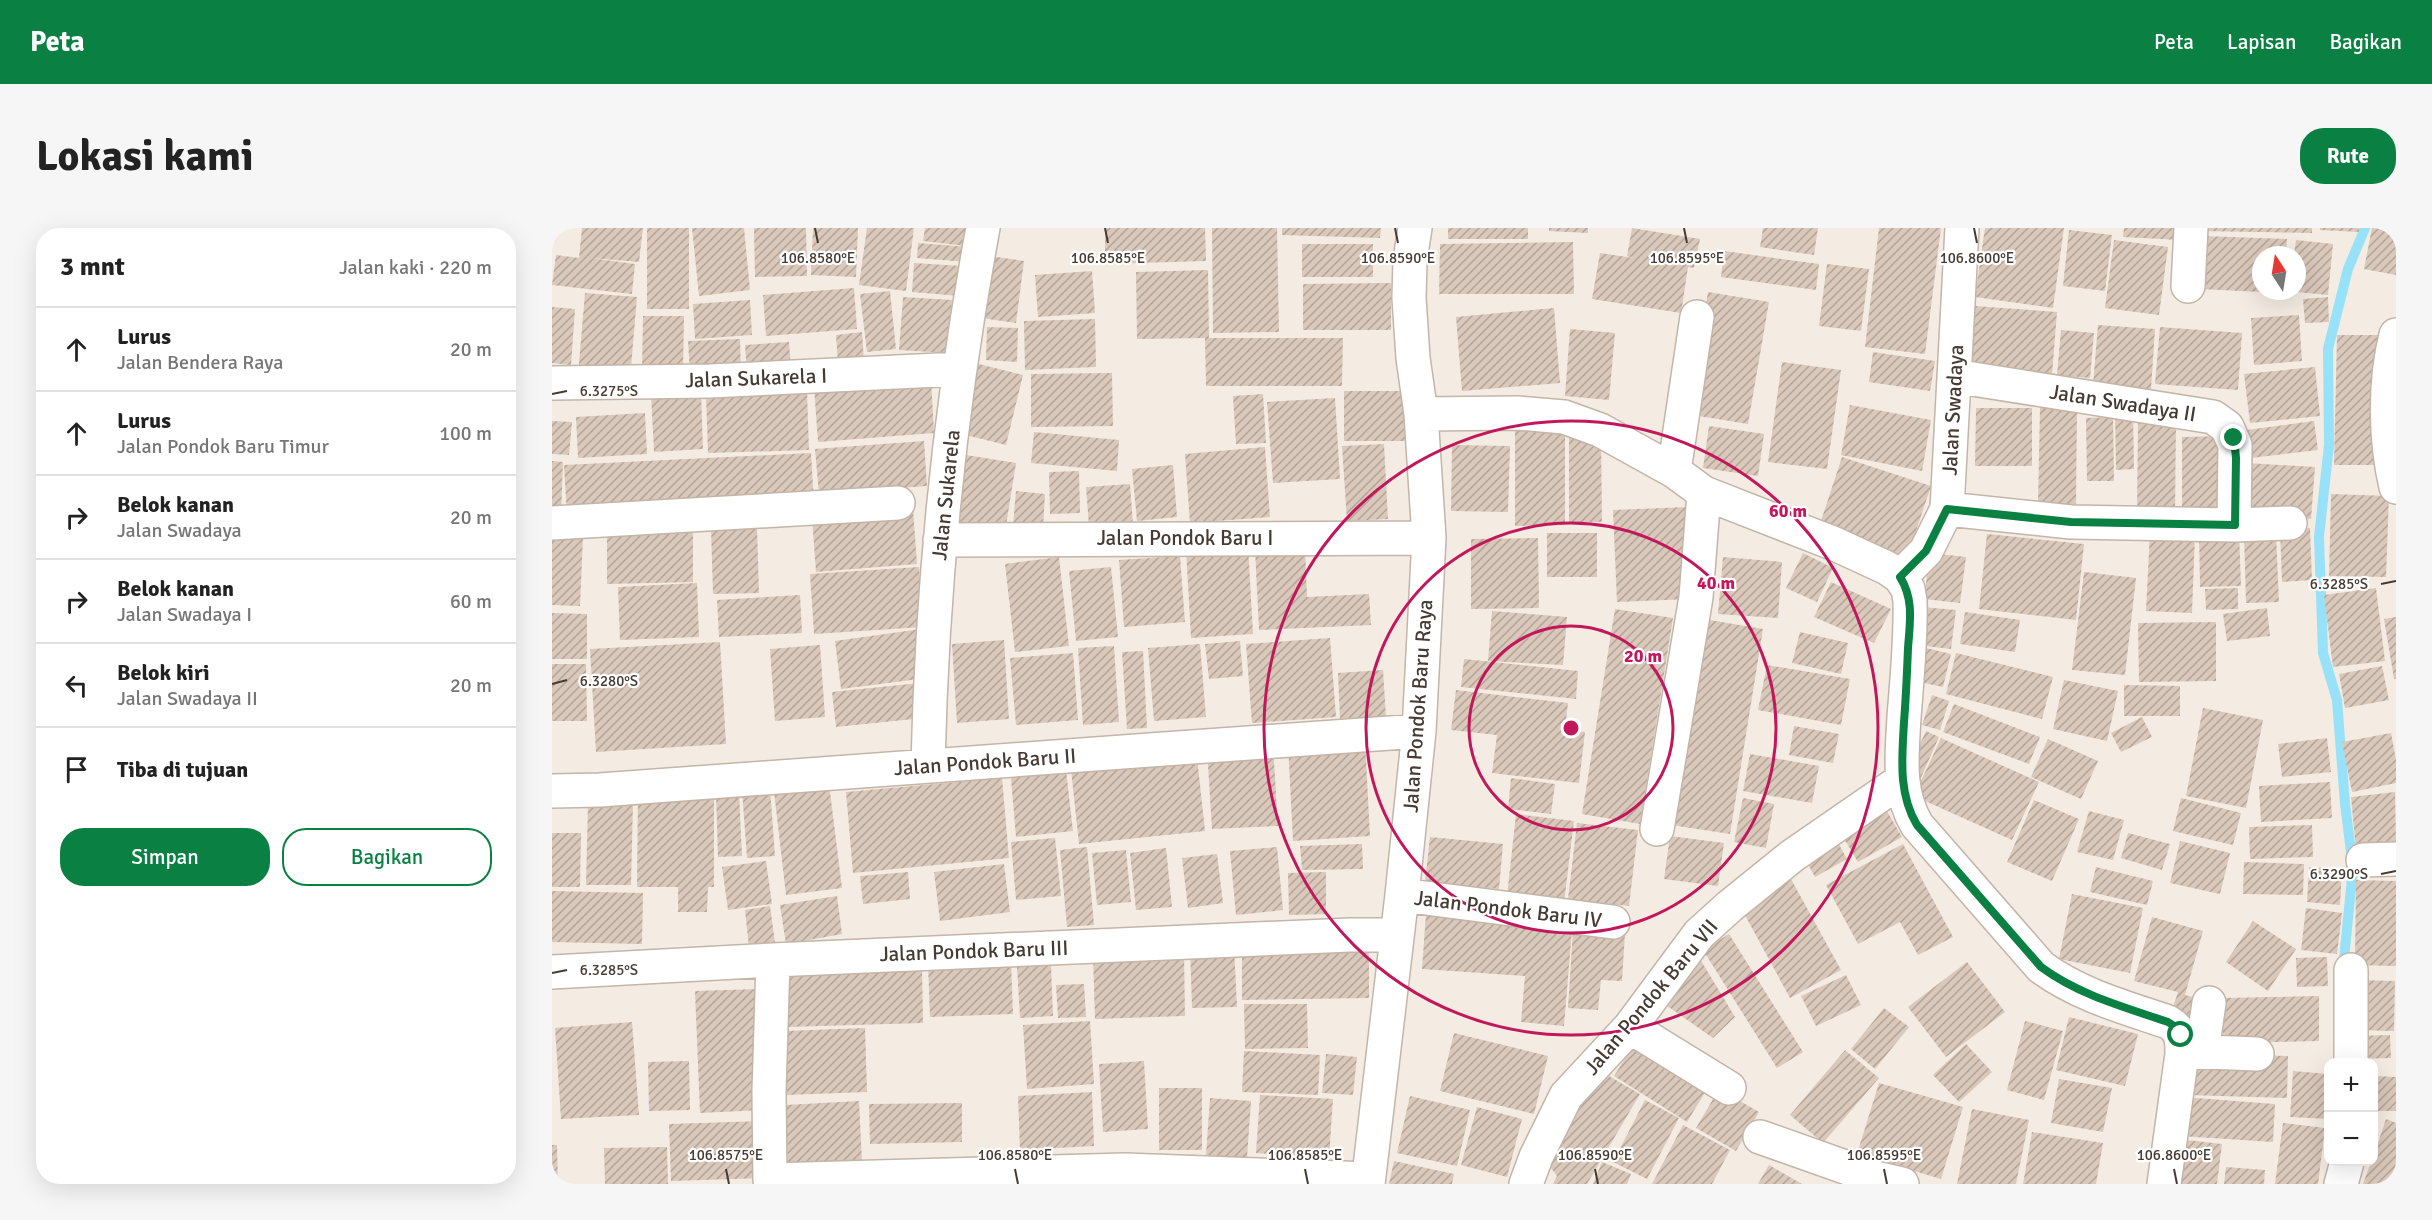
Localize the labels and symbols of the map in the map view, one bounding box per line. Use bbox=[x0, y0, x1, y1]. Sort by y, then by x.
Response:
north arrow bbox=[2252, 246, 2306, 300]
text: 106.8580°E bbox=[781, 249, 855, 267]
text: 106.8585°E bbox=[1071, 249, 1145, 267]
text: 106.8590°E bbox=[1361, 249, 1435, 267]
text: 106.8595°E bbox=[1650, 249, 1724, 267]
text: 106.8600°E bbox=[1940, 249, 2014, 267]
street label: Jalan Swadaya bbox=[1937, 344, 1969, 476]
street label: Jalan Sukarela I bbox=[684, 363, 828, 393]
street label: Jalan Swadaya II bbox=[2048, 379, 2198, 427]
text: 6.3275°S bbox=[580, 382, 638, 400]
route end bbox=[2220, 424, 2246, 450]
street label: Jalan Sukarela bbox=[926, 428, 966, 562]
text: 60 m bbox=[1769, 500, 1807, 522]
street label: Jalan Pondok Baru I bbox=[1097, 525, 1273, 551]
text: 40 m bbox=[1697, 572, 1735, 594]
text: 6.3285°S bbox=[2310, 575, 2368, 593]
street label: Jalan Pondok Baru Raya bbox=[1398, 599, 1438, 813]
text: 20 m bbox=[1624, 645, 1662, 667]
text: 6.3280°S bbox=[580, 672, 638, 690]
centre of rings bbox=[1561, 718, 1581, 738]
street label: Jalan Pondok Baru II bbox=[893, 743, 1077, 781]
text: 6.3290°S bbox=[2310, 865, 2368, 883]
street label: Jalan Pondok Baru IV bbox=[1413, 885, 1603, 933]
street label: Jalan Pondok Baru VII bbox=[1578, 914, 1724, 1080]
street label: Jalan Pondok Baru III bbox=[879, 935, 1069, 967]
text: 6.3285°S bbox=[580, 961, 638, 979]
route start bbox=[2167, 1021, 2193, 1047]
text: 106.8575°E bbox=[689, 1146, 763, 1164]
text: 106.8580°E bbox=[978, 1146, 1052, 1164]
text: 106.8585°E bbox=[1268, 1146, 1342, 1164]
text: 106.8590°E bbox=[1558, 1146, 1632, 1164]
text: 106.8595°E bbox=[1847, 1146, 1921, 1164]
text: 106.8600°E bbox=[2137, 1146, 2211, 1164]

